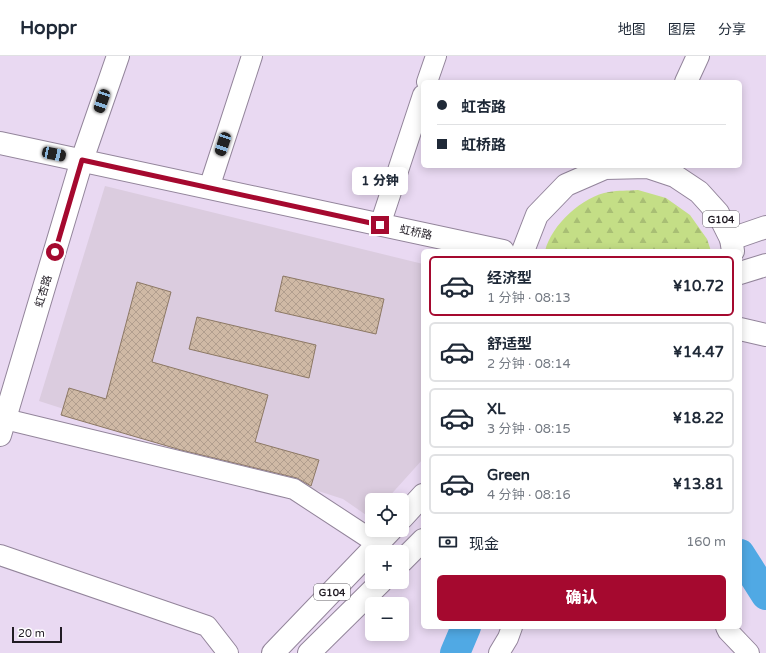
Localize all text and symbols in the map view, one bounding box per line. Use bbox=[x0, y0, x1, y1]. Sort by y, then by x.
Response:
text: Hoppr bbox=[20, 17, 77, 39]
text: 地图 bbox=[618, 21, 646, 38]
text: 图层 bbox=[668, 21, 696, 38]
text: 分享 bbox=[718, 21, 746, 38]
car bbox=[92, 88, 112, 114]
text: 虹杏路 bbox=[461, 98, 506, 116]
car bbox=[214, 131, 232, 157]
text: 虹桥路 bbox=[461, 136, 506, 154]
car bbox=[41, 146, 67, 162]
callout: 1 分钟 bbox=[352, 167, 408, 195]
text: 1 分钟 bbox=[361, 173, 399, 189]
road number: G104 bbox=[703, 211, 739, 227]
route end bbox=[371, 216, 389, 234]
street label: 虹桥路 bbox=[398, 223, 433, 242]
route start bbox=[46, 243, 64, 261]
icon: car bbox=[439, 268, 475, 304]
text: 经济型 bbox=[487, 269, 532, 287]
street label: 虹杏路 bbox=[32, 273, 55, 309]
text: ¥10.72 bbox=[673, 277, 724, 295]
text: 1 分钟 · 08:13 bbox=[487, 290, 571, 306]
icon: car bbox=[439, 334, 475, 370]
text: 舒适型 bbox=[487, 335, 532, 353]
text: ¥14.47 bbox=[673, 343, 724, 361]
text: 2 分钟 · 08:14 bbox=[487, 356, 571, 372]
icon: car bbox=[439, 400, 475, 436]
text: XL bbox=[487, 400, 506, 418]
text: ¥18.22 bbox=[673, 409, 724, 427]
text: 3 分钟 · 08:15 bbox=[487, 421, 571, 437]
icon: car bbox=[439, 466, 475, 502]
text: Green bbox=[487, 466, 530, 484]
text: ¥13.81 bbox=[673, 475, 724, 493]
text: 4 分钟 · 08:16 bbox=[487, 487, 571, 503]
map controls bbox=[365, 493, 409, 641]
button: locate bbox=[365, 493, 409, 537]
icon: cash bbox=[437, 531, 459, 553]
text: 160 m bbox=[686, 534, 726, 550]
text: 现金 bbox=[469, 535, 499, 553]
button: + bbox=[365, 545, 409, 589]
button: 确认 bbox=[437, 575, 726, 621]
road number: G104 bbox=[314, 584, 350, 600]
button: − bbox=[365, 597, 409, 641]
scale bar bbox=[12, 625, 62, 644]
text: 20 m bbox=[18, 627, 45, 640]

